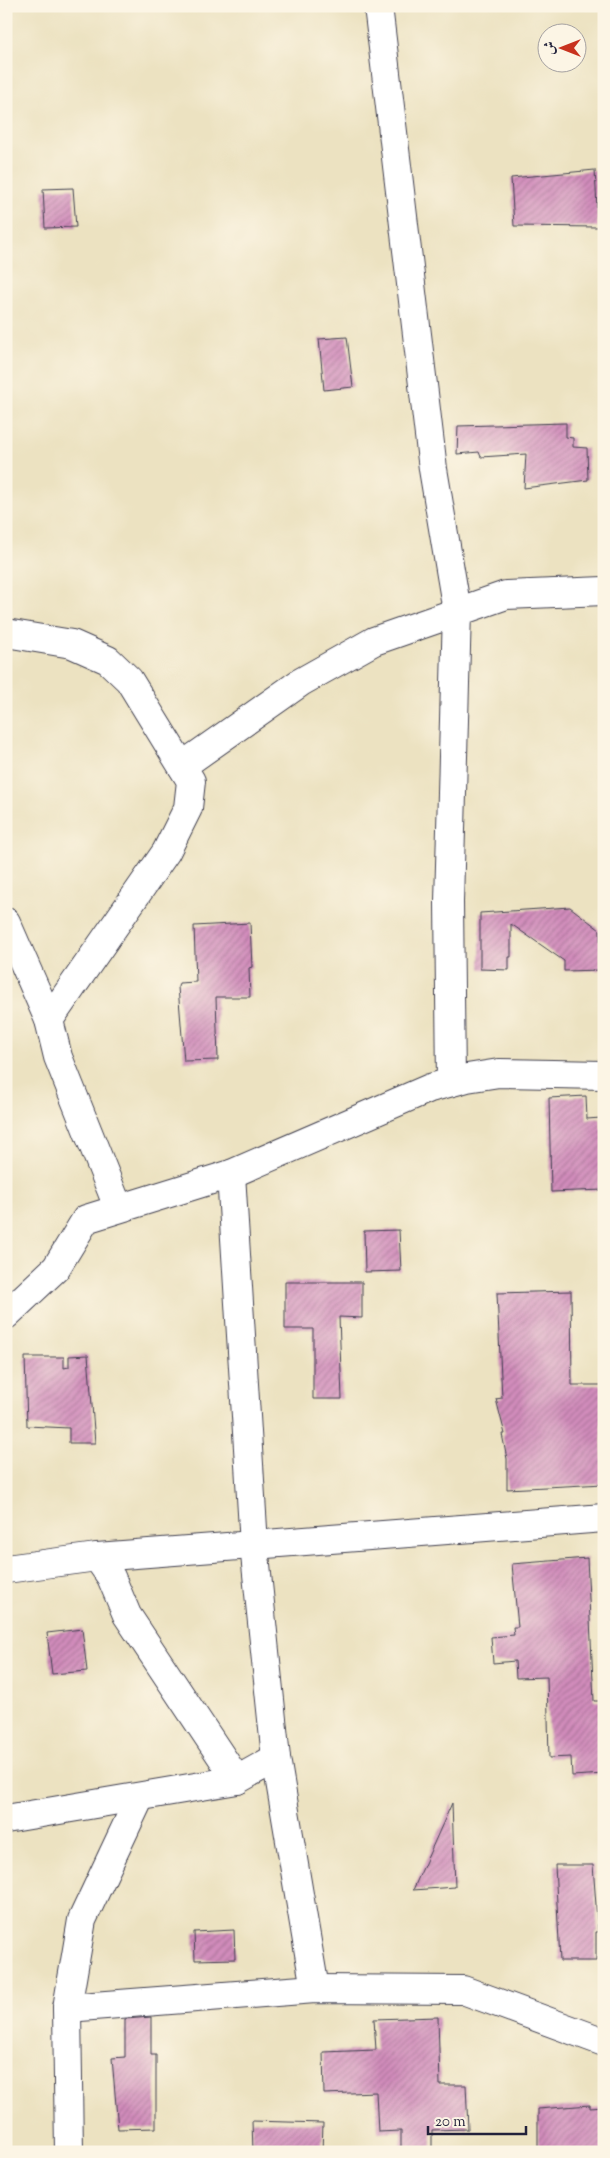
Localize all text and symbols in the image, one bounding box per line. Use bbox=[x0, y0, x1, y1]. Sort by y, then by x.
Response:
north arrow bbox=[538, 22, 588, 72]
text: ش bbox=[541, 41, 561, 55]
scale bar bbox=[428, 2103, 525, 2135]
text: 20 m bbox=[435, 2112, 466, 2133]

